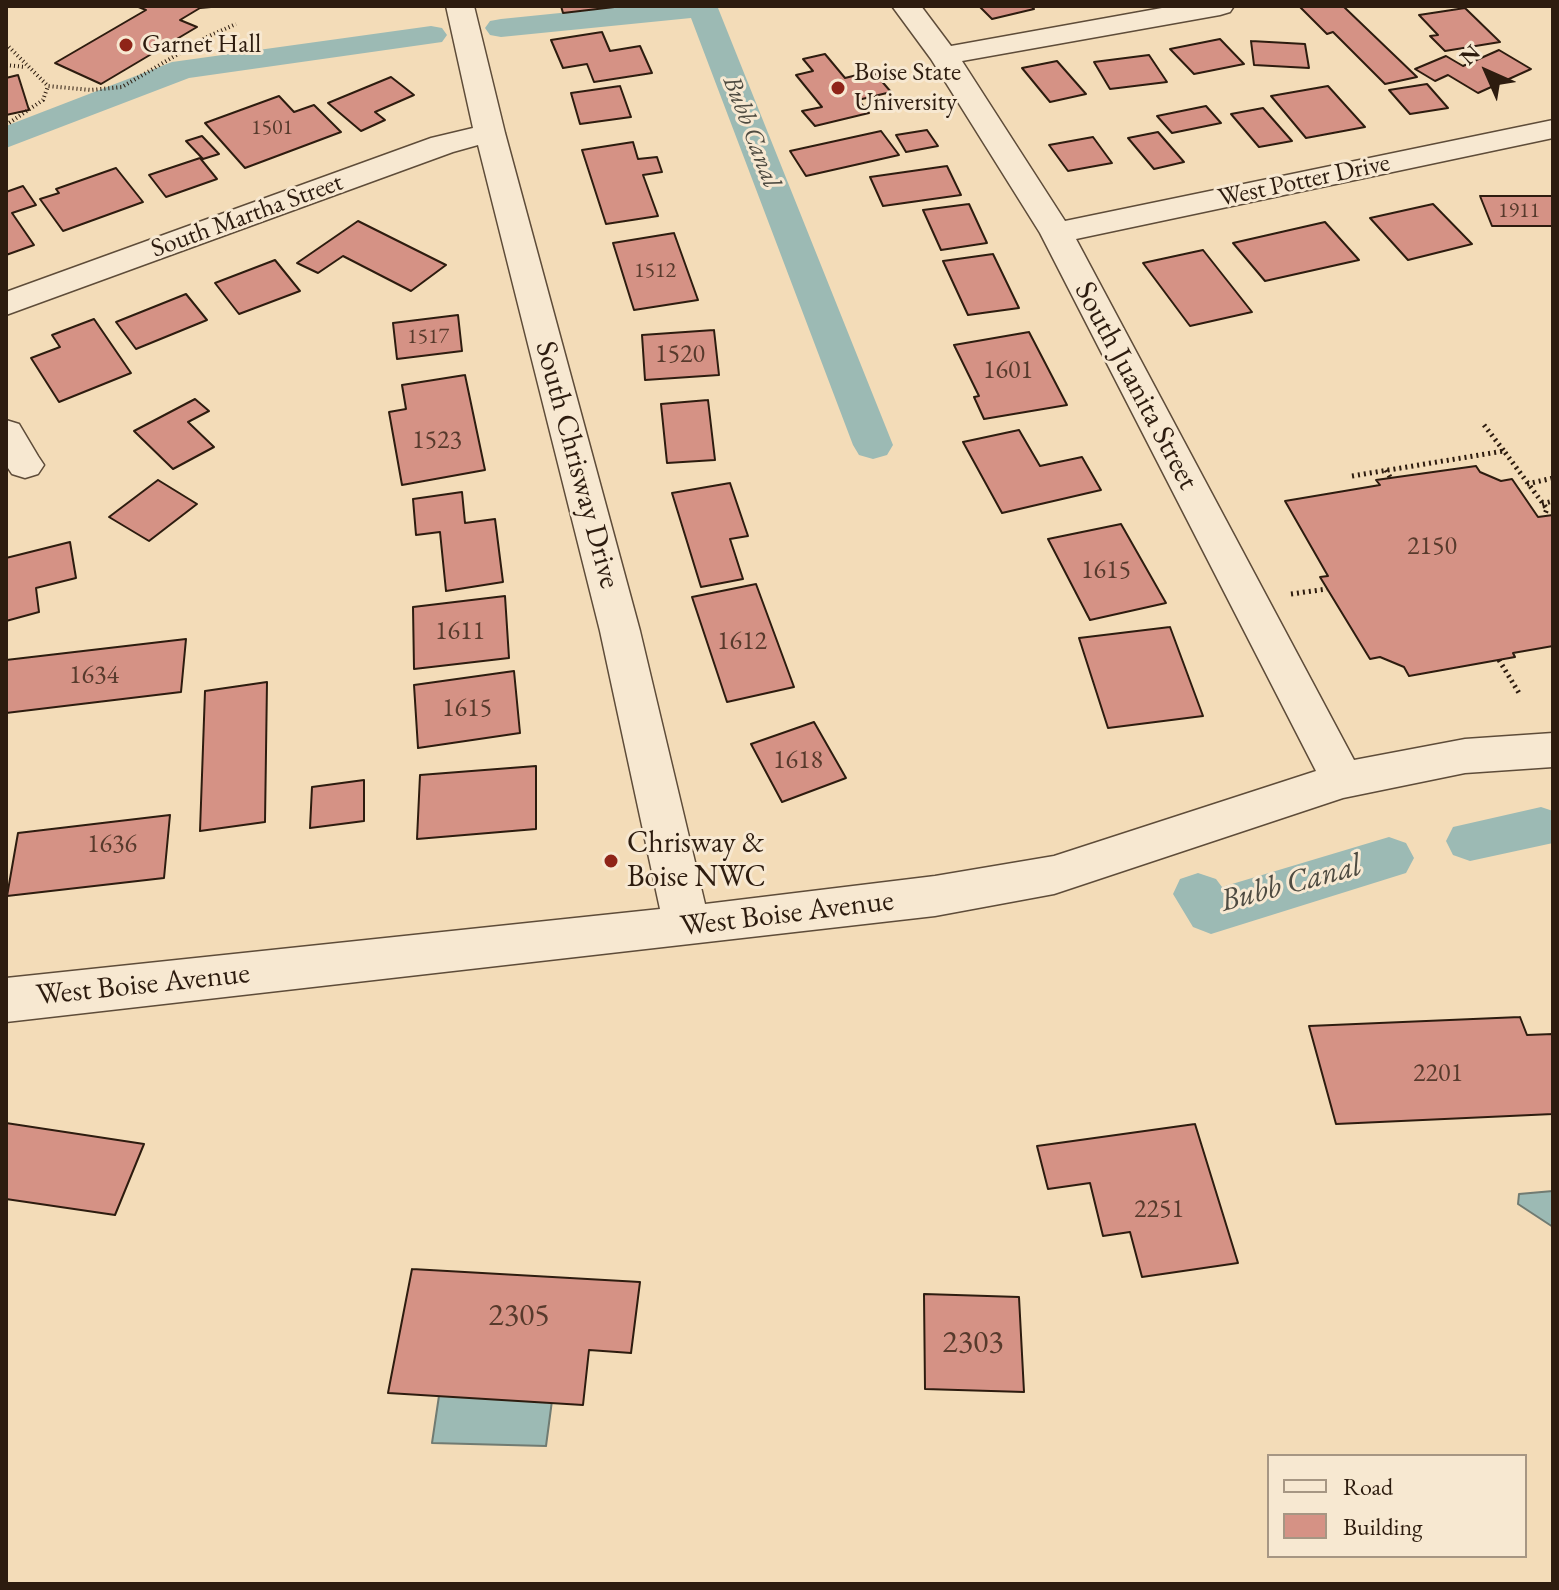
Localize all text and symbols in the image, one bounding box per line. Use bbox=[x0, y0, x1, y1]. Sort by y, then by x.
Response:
place label: Garnet Hall bbox=[142, 29, 261, 61]
north arrow bbox=[1447, 32, 1527, 112]
marker: Garnet Hall bbox=[117, 36, 135, 54]
text: N bbox=[1453, 38, 1486, 71]
place label: Boise State University bbox=[854, 57, 961, 118]
water label: Bubb Canal bbox=[715, 72, 787, 192]
marker: Boise State University bbox=[829, 79, 847, 97]
house number: 1501 bbox=[251, 115, 293, 141]
street label: West Potter Drive bbox=[1215, 148, 1393, 214]
street label: South Martha Street bbox=[147, 167, 347, 265]
house number: 1911 bbox=[1498, 198, 1540, 224]
house number: 1512 bbox=[634, 258, 676, 284]
street label: South Juanita Street bbox=[1066, 276, 1206, 496]
house number: 1517 bbox=[407, 324, 449, 350]
street label: South Chrisway Drive bbox=[527, 338, 627, 592]
house number: 1520 bbox=[655, 339, 705, 371]
house number: 1601 bbox=[983, 355, 1033, 387]
house number: 1523 bbox=[412, 425, 462, 457]
house number: 2150 bbox=[1407, 531, 1457, 563]
house number: 1615 bbox=[1081, 555, 1131, 587]
house number: 1611 bbox=[435, 616, 485, 648]
house number: 1612 bbox=[717, 626, 767, 658]
house number: 1634 bbox=[69, 660, 119, 692]
house number: 1615 bbox=[442, 693, 492, 725]
house number: 1618 bbox=[773, 745, 823, 777]
place label: Chrisway & Boise NWC bbox=[627, 826, 766, 896]
house number: 1636 bbox=[87, 829, 137, 861]
water label: Bubb Canal bbox=[1216, 847, 1366, 921]
marker: Chrisway & Boise NWC bbox=[602, 852, 620, 870]
street label: West Boise Avenue bbox=[678, 883, 896, 945]
street label: West Boise Avenue bbox=[34, 956, 252, 1014]
house number: 2201 bbox=[1413, 1058, 1463, 1090]
house number: 2251 bbox=[1134, 1194, 1184, 1226]
house number: 2305 bbox=[488, 1297, 550, 1335]
house number: 2303 bbox=[942, 1324, 1004, 1362]
legend bbox=[1267, 1454, 1527, 1558]
text: Road bbox=[1343, 1471, 1393, 1502]
text: Building bbox=[1343, 1511, 1423, 1542]

